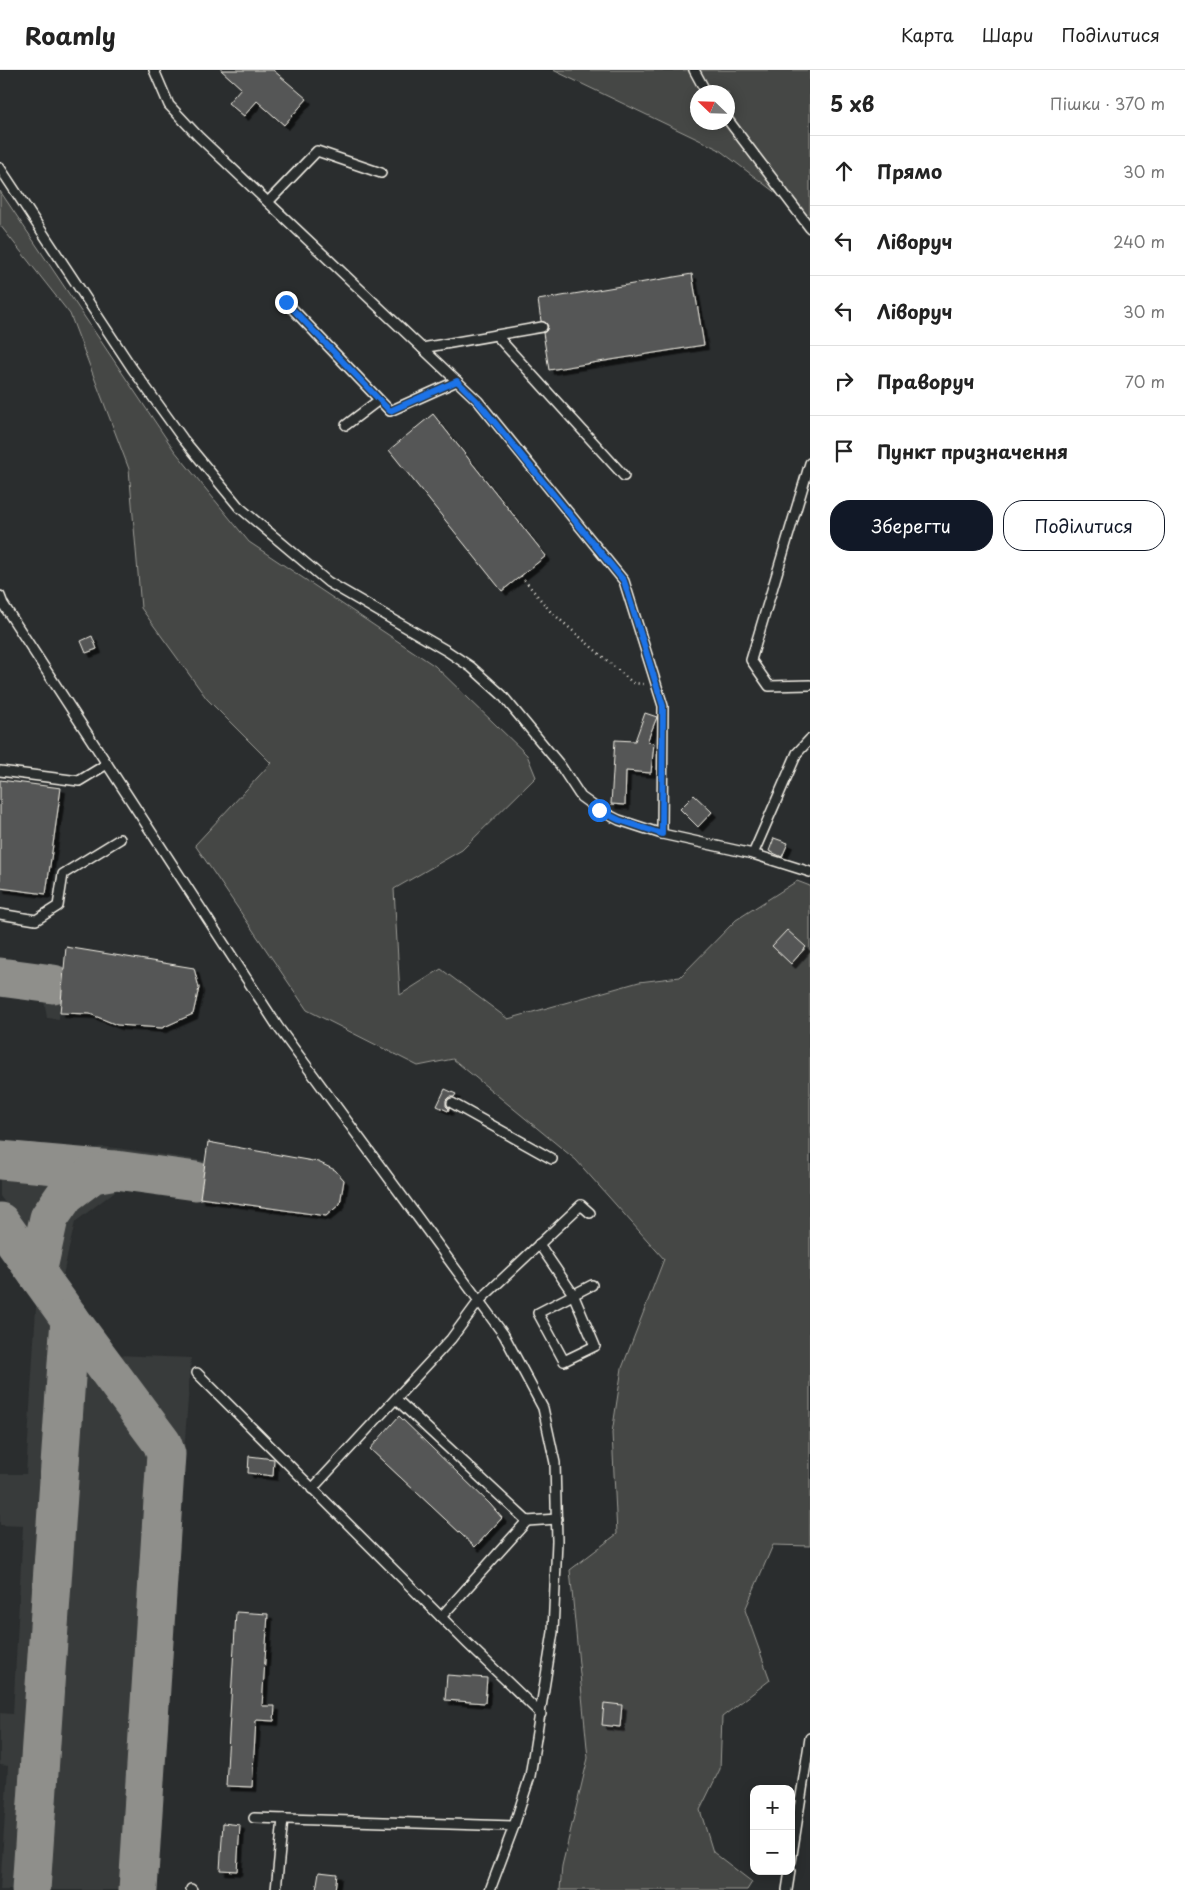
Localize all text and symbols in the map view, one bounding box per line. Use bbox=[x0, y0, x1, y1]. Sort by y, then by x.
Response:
text: Roamly bbox=[25, 17, 116, 53]
text: Карта bbox=[901, 21, 954, 48]
text: Шари bbox=[982, 21, 1034, 48]
text: Поділитися bbox=[1062, 21, 1160, 48]
north arrow bbox=[690, 85, 735, 130]
text: 5 хв bbox=[830, 87, 874, 119]
text: Пішки · 370 m bbox=[1050, 91, 1165, 115]
icon: ahead bbox=[830, 157, 858, 185]
text: Прямо bbox=[877, 157, 942, 185]
text: 30 m bbox=[1123, 159, 1165, 183]
icon: left bbox=[830, 227, 858, 255]
text: Ліворуч bbox=[877, 227, 953, 255]
text: 240 m bbox=[1113, 229, 1165, 253]
route end bbox=[275, 291, 298, 314]
icon: left bbox=[830, 297, 858, 325]
text: Ліворуч bbox=[877, 297, 953, 325]
text: 30 m bbox=[1123, 299, 1165, 323]
icon: right bbox=[830, 367, 858, 395]
text: Праворуч bbox=[877, 367, 974, 395]
text: 70 m bbox=[1125, 369, 1165, 393]
icon: arrive bbox=[830, 437, 858, 465]
text: Пункт призначення bbox=[877, 437, 1068, 465]
button: Зберегти bbox=[830, 500, 993, 551]
button: Поділитися bbox=[1003, 500, 1165, 551]
route start bbox=[588, 799, 611, 822]
map controls bbox=[750, 1785, 795, 1875]
button: + bbox=[750, 1785, 795, 1830]
button: − bbox=[750, 1830, 795, 1875]

